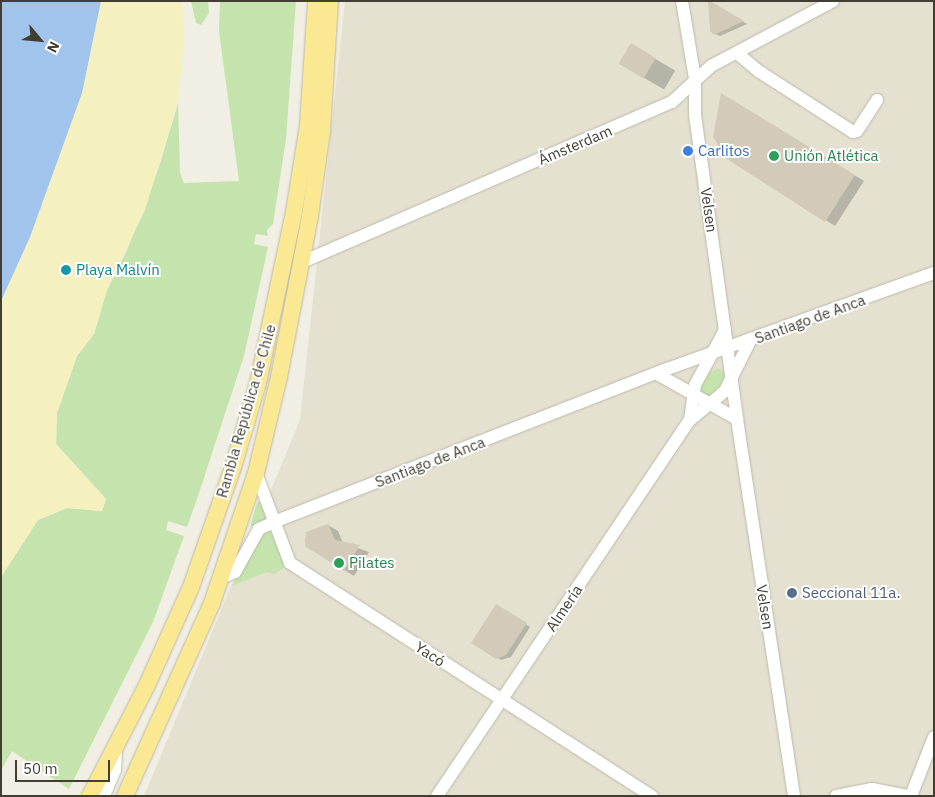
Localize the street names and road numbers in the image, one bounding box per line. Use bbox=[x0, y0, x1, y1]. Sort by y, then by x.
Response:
street label: Ámsterdam bbox=[535, 121, 615, 169]
street label: Velsen bbox=[697, 186, 721, 234]
street label: Santiago de Anca bbox=[752, 291, 868, 347]
street label: Rambla República de Chile bbox=[213, 322, 279, 500]
street label: Santiago de Anca bbox=[373, 433, 487, 491]
street label: Almería bbox=[542, 581, 586, 635]
street label: Velsen bbox=[753, 583, 777, 631]
street label: Yacó bbox=[412, 638, 448, 670]

